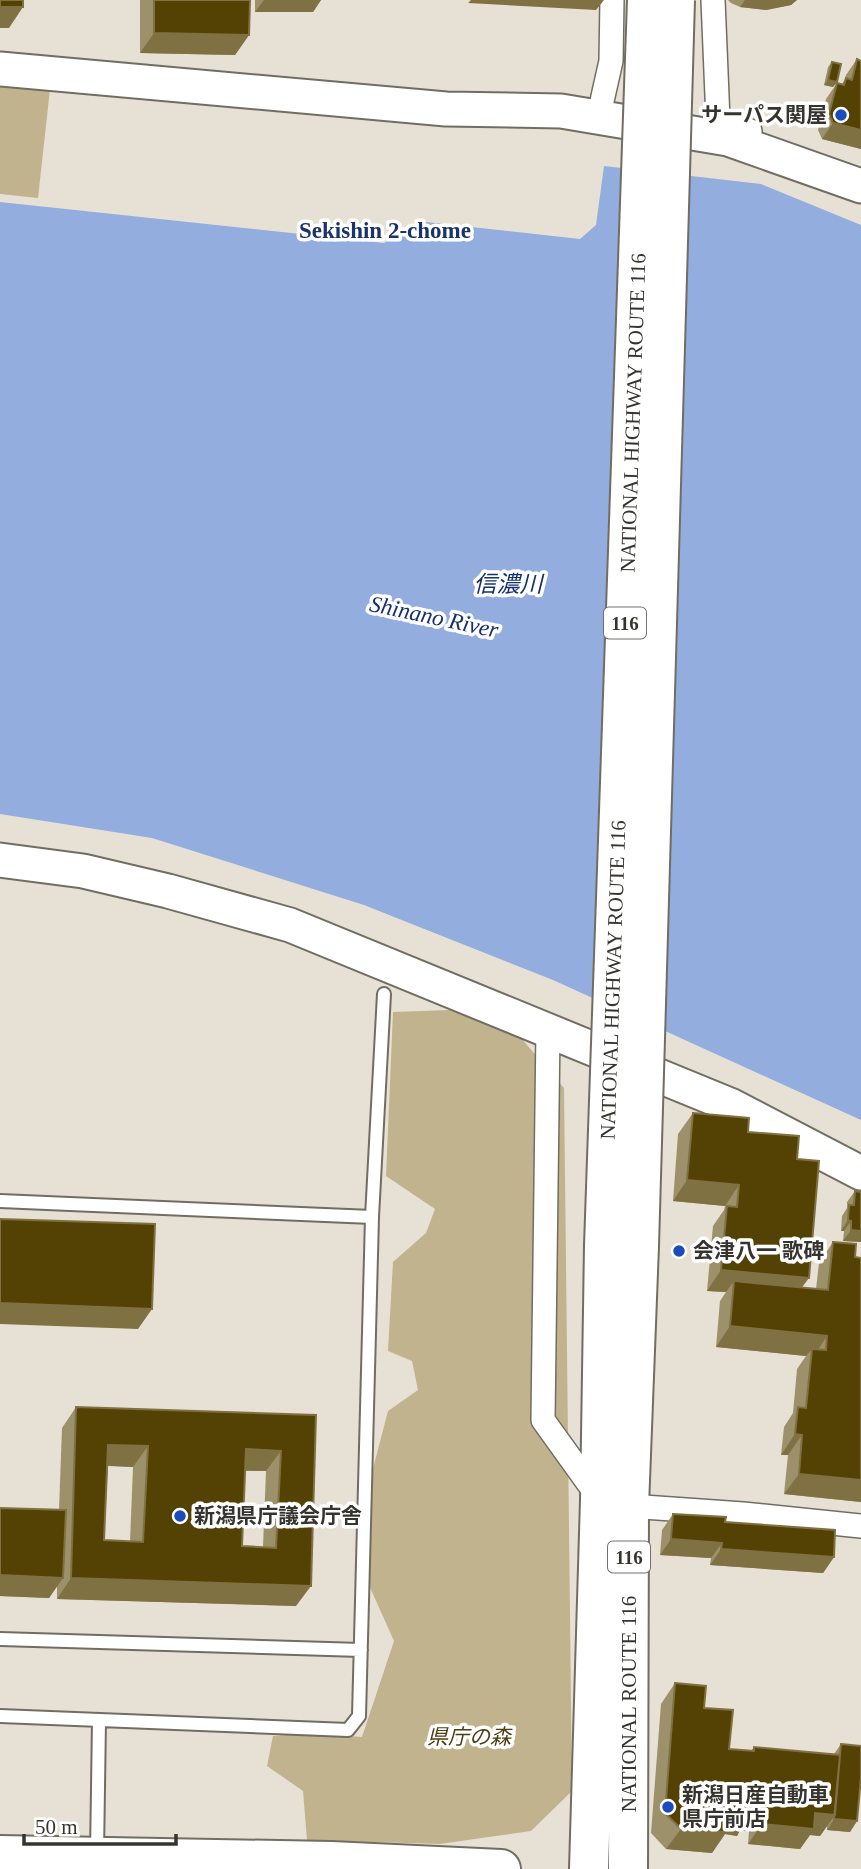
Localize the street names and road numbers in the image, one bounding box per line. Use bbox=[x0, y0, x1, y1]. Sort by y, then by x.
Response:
street label: NATIONAL HIGHWAY ROUTE 116 bbox=[615, 253, 651, 573]
road number: 116 bbox=[604, 608, 646, 638]
street label: NATIONAL HIGHWAY ROUTE 116 bbox=[595, 820, 631, 1140]
road number: 116 bbox=[608, 1541, 650, 1572]
street label: NATIONAL ROUTE 116 bbox=[617, 1596, 641, 1812]

